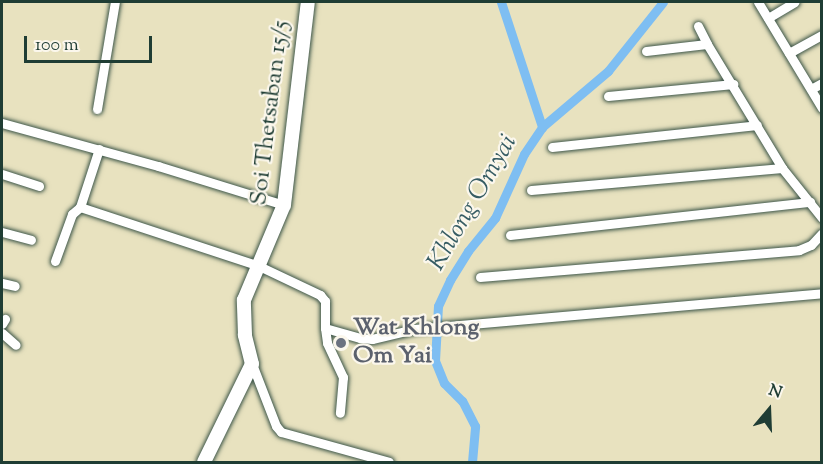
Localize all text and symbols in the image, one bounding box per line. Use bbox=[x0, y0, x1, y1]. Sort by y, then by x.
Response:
street label: Soi Thetsaban 15/5 bbox=[245, 19, 297, 207]
scale bar bbox=[27, 24, 154, 62]
text: 100 m bbox=[35, 33, 79, 59]
water label: Khlong Omyai bbox=[422, 130, 524, 276]
place label: Wat Khlong Om Yai bbox=[353, 315, 479, 371]
marker: Wat Khlong Om Yai bbox=[334, 336, 348, 350]
north arrow bbox=[739, 380, 799, 440]
text: N bbox=[765, 380, 785, 405]

